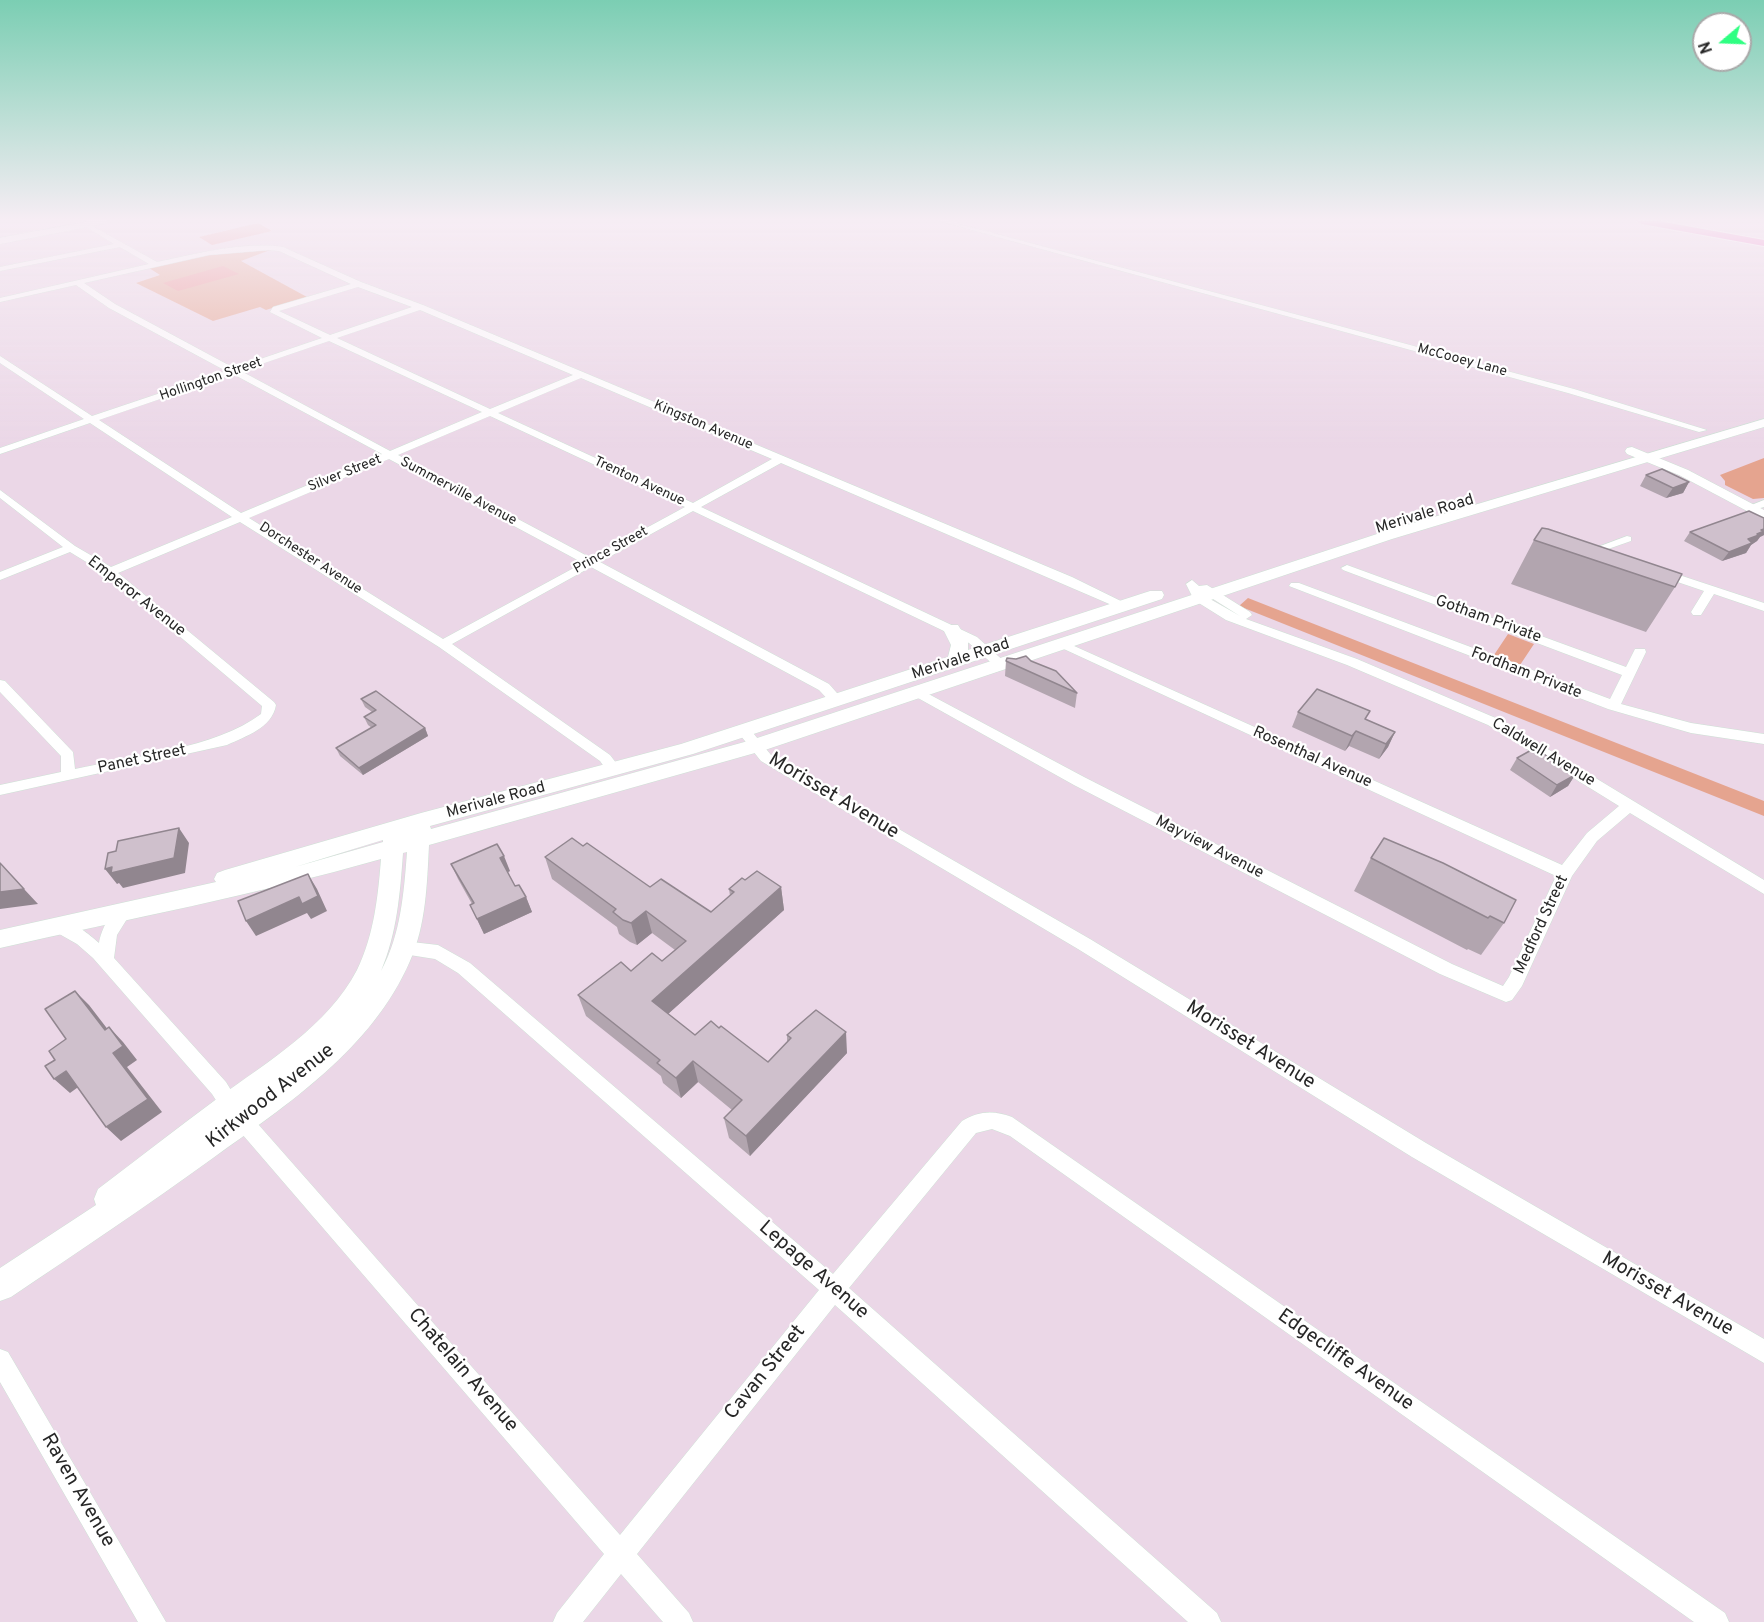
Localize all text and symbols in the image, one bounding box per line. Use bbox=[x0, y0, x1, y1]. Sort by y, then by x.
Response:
north arrow bbox=[1692, 12, 1752, 72]
text: N bbox=[1696, 39, 1718, 56]
street label: McCooey Lane bbox=[1415, 341, 1509, 381]
street label: Hollington Street bbox=[158, 355, 264, 405]
street label: Kingston Avenue bbox=[651, 398, 755, 454]
street label: Silver Street bbox=[306, 452, 384, 496]
street label: Summerville Avenue bbox=[397, 454, 519, 530]
street label: Trenton Avenue bbox=[591, 454, 687, 510]
street label: Merivale Road bbox=[1374, 491, 1476, 539]
street label: Dorchester Avenue bbox=[255, 519, 365, 599]
street label: Prince Street bbox=[571, 524, 651, 578]
street label: Emperor Avenue bbox=[83, 553, 189, 641]
street label: Gotham Private bbox=[1432, 592, 1544, 648]
street label: Merivale Road bbox=[910, 635, 1012, 685]
street label: Fordham Private bbox=[1468, 644, 1584, 704]
street label: Caldwell Avenue bbox=[1488, 715, 1598, 791]
street label: Rosenthal Avenue bbox=[1249, 723, 1375, 793]
street label: Panet Street bbox=[96, 741, 188, 779]
street label: Morisset Avenue bbox=[763, 749, 903, 845]
street label: Merivale Road bbox=[444, 779, 548, 823]
street label: Mayview Avenue bbox=[1152, 812, 1266, 884]
street label: Medford Street bbox=[1511, 872, 1573, 978]
street label: Morisset Avenue bbox=[1181, 997, 1319, 1095]
street label: Kirkwood Avenue bbox=[202, 1039, 340, 1155]
street label: Lepage Avenue bbox=[753, 1217, 873, 1325]
street label: Morisset Avenue bbox=[1597, 1248, 1737, 1342]
street label: Chatelain Avenue bbox=[402, 1304, 522, 1438]
street label: Edgecliffe Avenue bbox=[1272, 1305, 1418, 1417]
street label: Cavan Street bbox=[720, 1321, 812, 1425]
street label: Raven Avenue bbox=[35, 1430, 119, 1552]

